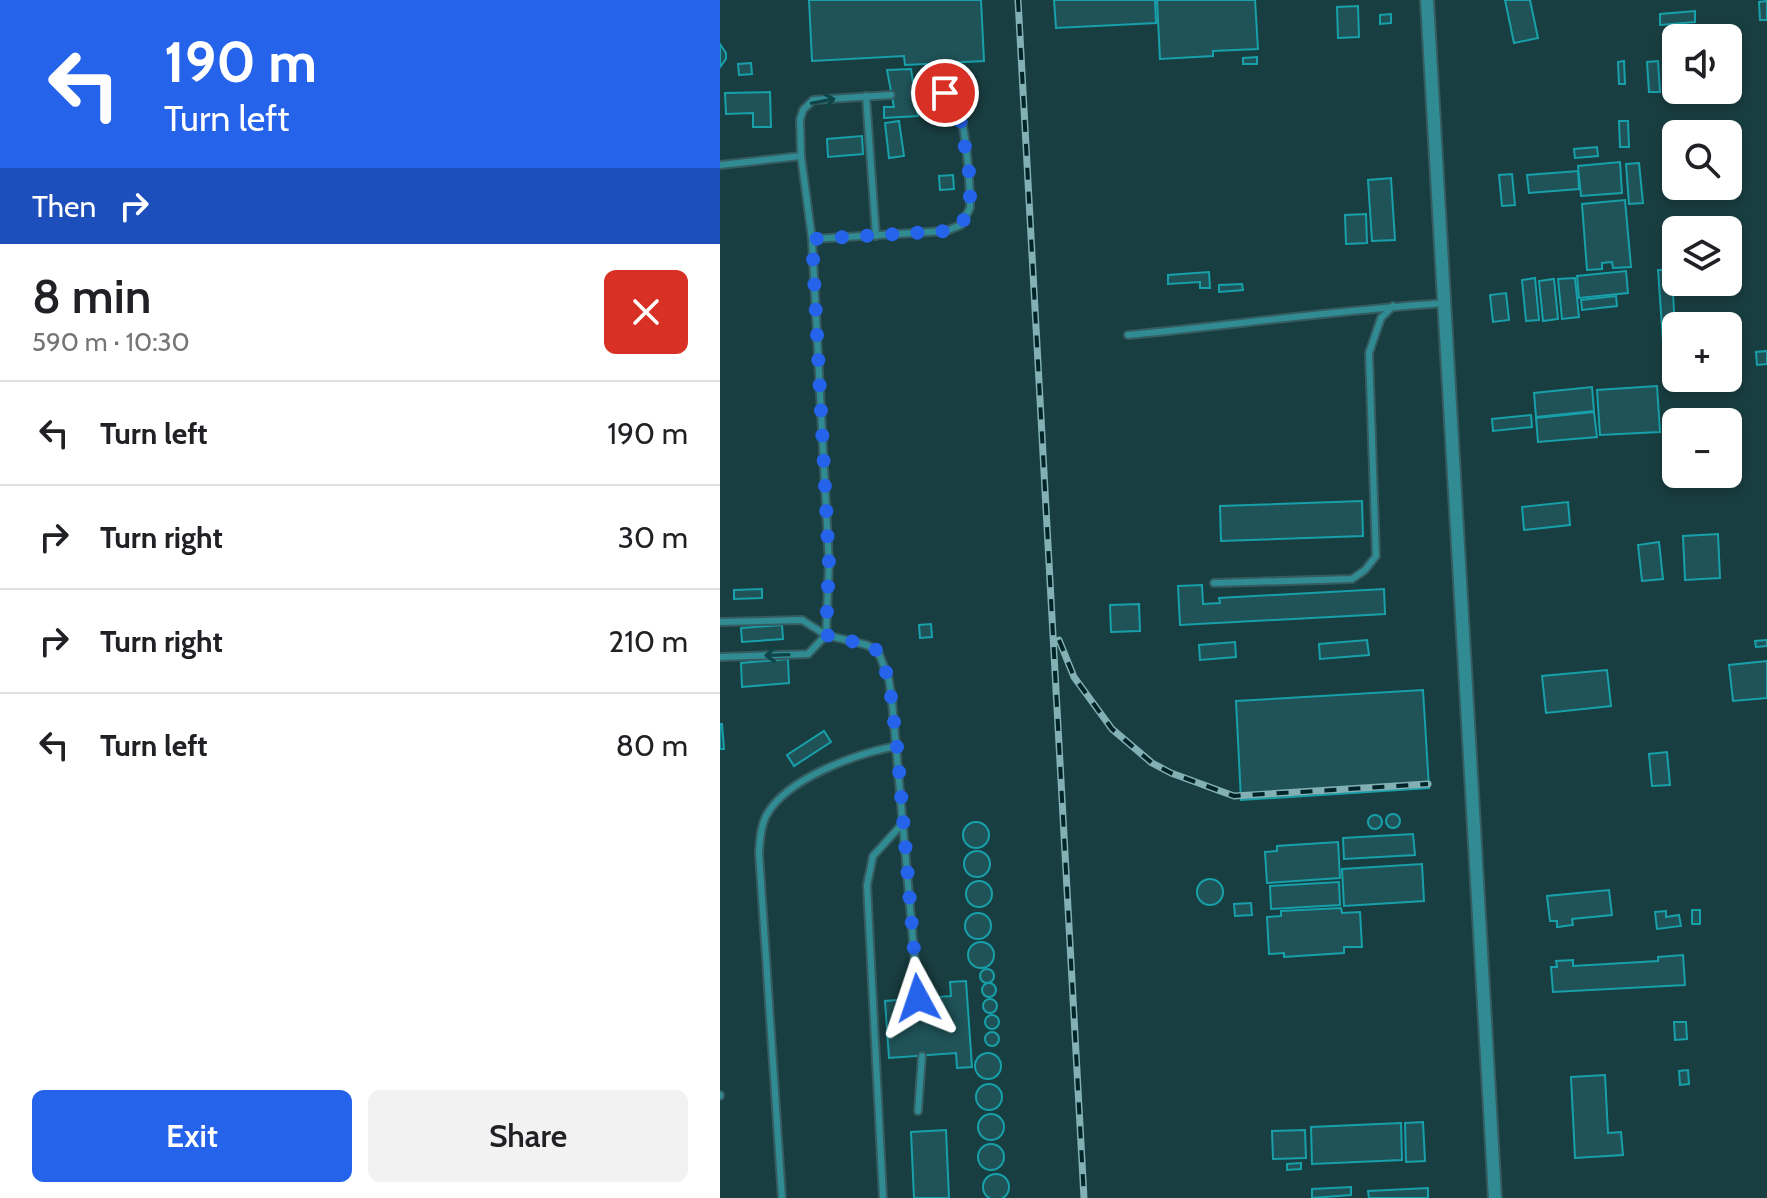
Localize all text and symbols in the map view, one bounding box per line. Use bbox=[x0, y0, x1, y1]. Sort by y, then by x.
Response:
map controls bbox=[1662, 24, 1742, 488]
button: sound bbox=[1662, 24, 1742, 104]
text: 190 m bbox=[164, 28, 317, 96]
icon: left bbox=[32, 32, 136, 136]
pin bbox=[911, 59, 979, 127]
icon: arrive bbox=[923, 71, 967, 115]
one-way arrow bbox=[809, 93, 835, 108]
text: Turn left bbox=[164, 96, 289, 140]
button: search bbox=[1662, 120, 1742, 200]
icon: right bbox=[112, 184, 156, 228]
text: Then bbox=[32, 188, 96, 225]
button: layers bbox=[1662, 216, 1742, 296]
text: 8 min bbox=[32, 267, 151, 325]
button: close bbox=[604, 270, 688, 354]
button: + bbox=[1662, 312, 1742, 392]
text: 590 m · 10:30 bbox=[32, 326, 190, 358]
button: − bbox=[1662, 408, 1742, 488]
icon: left bbox=[32, 411, 76, 455]
text: Turn left bbox=[100, 415, 208, 452]
text: 190 m bbox=[607, 415, 688, 452]
icon: right bbox=[32, 515, 76, 559]
text: Turn right bbox=[100, 519, 223, 556]
text: 30 m bbox=[618, 519, 688, 556]
icon: right bbox=[32, 619, 76, 663]
text: Turn right bbox=[100, 623, 223, 660]
text: 210 m bbox=[608, 623, 688, 660]
one-way arrow bbox=[764, 648, 791, 663]
icon: left bbox=[32, 723, 76, 767]
text: Turn left bbox=[100, 727, 208, 764]
text: 80 m bbox=[616, 727, 688, 764]
position arrow bbox=[876, 956, 960, 1040]
button: Exit bbox=[32, 1090, 352, 1182]
button: Share bbox=[368, 1090, 688, 1182]

